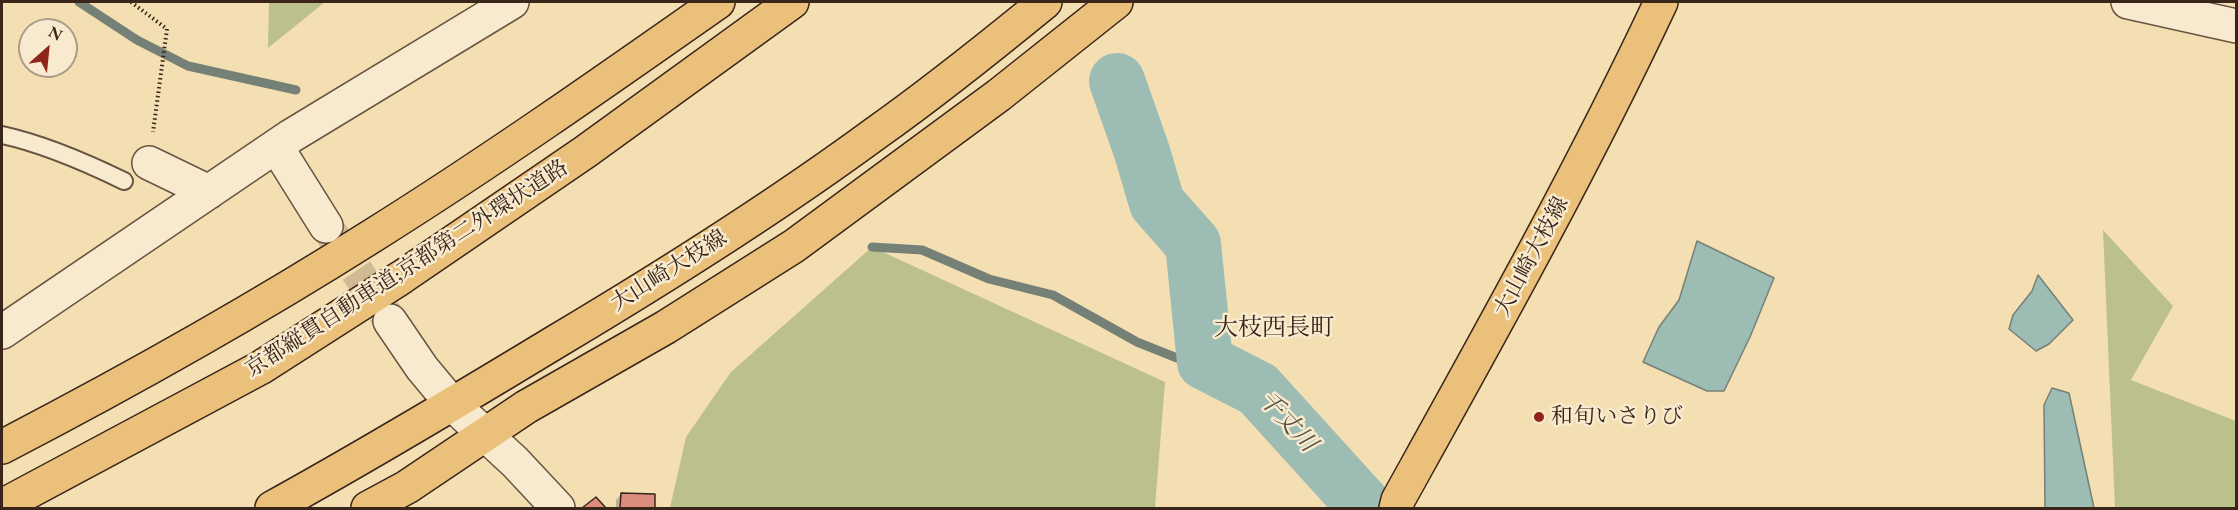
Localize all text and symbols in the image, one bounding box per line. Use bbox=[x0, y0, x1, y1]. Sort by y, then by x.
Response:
north arrow bbox=[18, 18, 78, 78]
text: N bbox=[45, 21, 66, 46]
street label: 京都縦貫自動車道;京都第二外環状道路 bbox=[241, 155, 573, 383]
street label: 大山崎大枝線 bbox=[1489, 193, 1575, 321]
street label: 大山崎大枝線 bbox=[606, 225, 732, 317]
district label: 大枝西長町 bbox=[1214, 314, 1334, 342]
water label: 千丈川 bbox=[1252, 386, 1322, 458]
place label: 和旬いさりび bbox=[1551, 404, 1683, 430]
marker: 和旬いさりび bbox=[1532, 410, 1546, 424]

